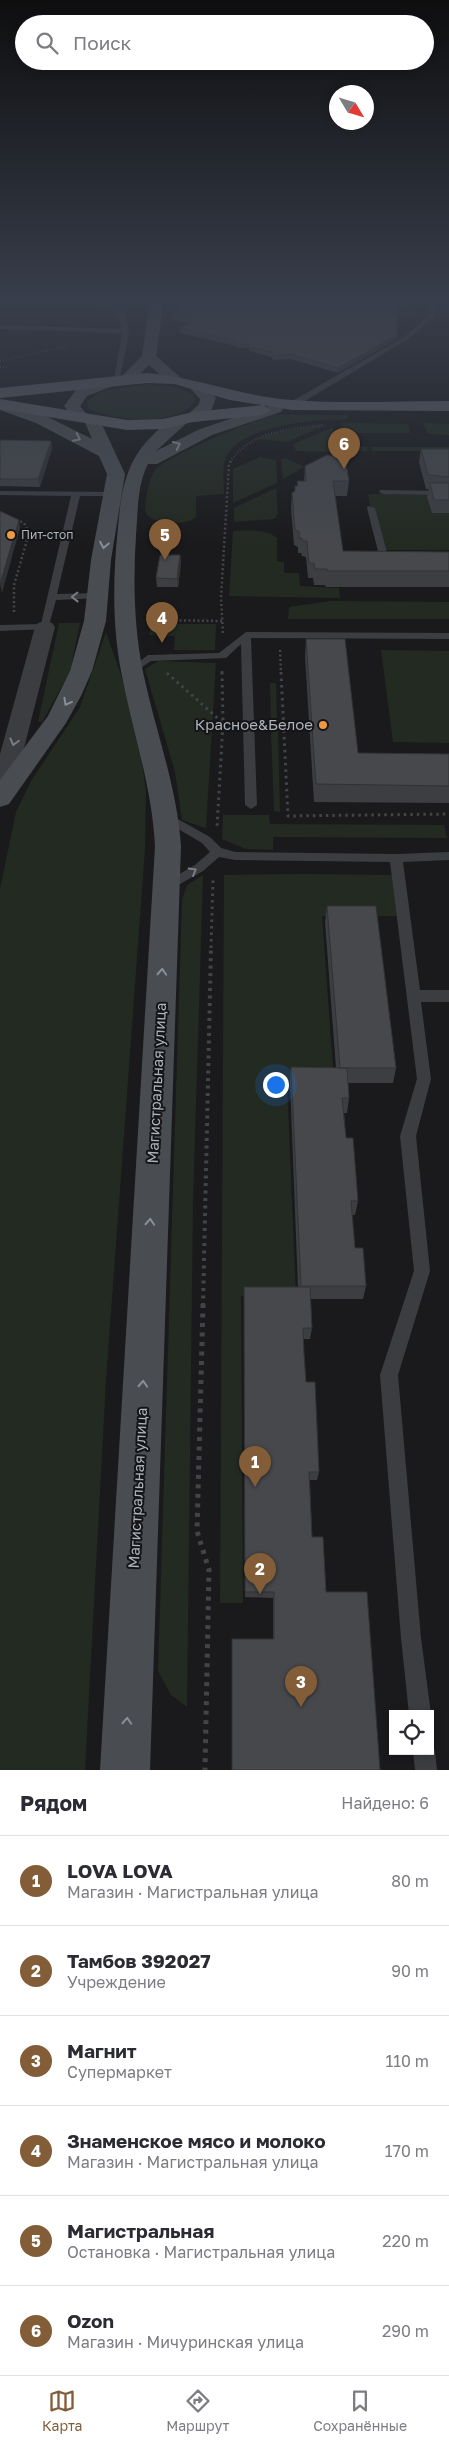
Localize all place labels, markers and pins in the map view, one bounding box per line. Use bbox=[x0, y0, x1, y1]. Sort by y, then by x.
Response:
pin: 6 bbox=[328, 428, 360, 469]
pin: 5 bbox=[149, 519, 181, 560]
place label: Пит-стоп bbox=[21, 527, 74, 542]
marker: Пит-стоп bbox=[5, 529, 17, 541]
pin: 4 bbox=[146, 602, 178, 643]
place label: Красное&Белое bbox=[195, 715, 313, 733]
marker: Красное&Белое bbox=[317, 719, 329, 731]
pin: 1 bbox=[239, 1446, 271, 1487]
pin: 2 bbox=[244, 1553, 276, 1594]
pin: 3 bbox=[285, 1666, 317, 1707]

